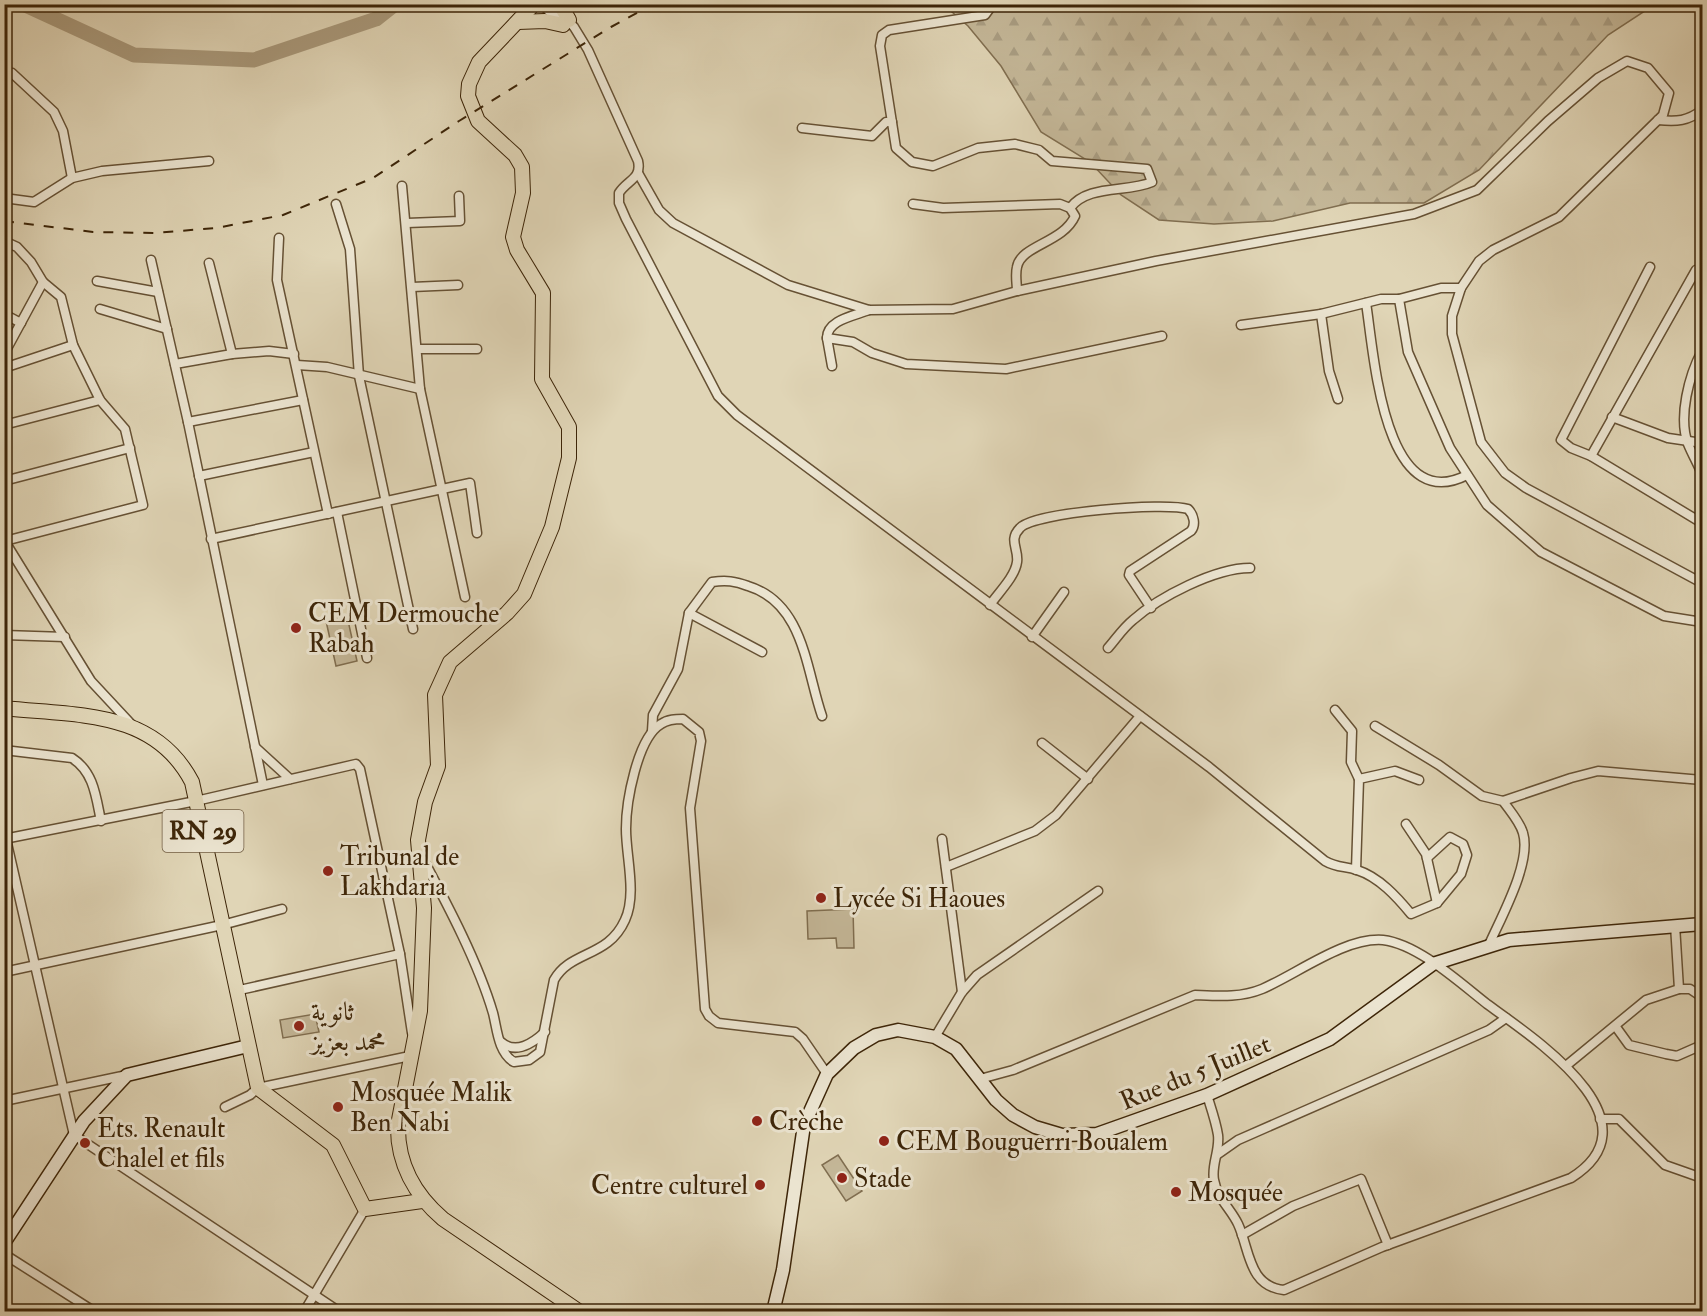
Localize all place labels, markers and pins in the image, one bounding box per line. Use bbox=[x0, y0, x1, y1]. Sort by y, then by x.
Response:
place label: CEM Dermouche Rabah bbox=[308, 598, 499, 660]
marker: CEM Dermouche Rabah bbox=[289, 621, 303, 635]
place label: Tribunal de Lakhdaria bbox=[340, 841, 459, 903]
marker: Tribunal de Lakhdaria bbox=[321, 864, 335, 878]
place label: Lycée Si Haoues bbox=[833, 883, 1005, 915]
marker: Lycée Si Haoues bbox=[814, 891, 828, 905]
place label: ثانوية محمد بعزيز bbox=[308, 996, 386, 1058]
marker: ثانوية محمد بعزيز bbox=[292, 1019, 306, 1033]
place label: Mosquée Malik Ben Nabi bbox=[350, 1077, 513, 1139]
marker: Mosquée Malik Ben Nabi bbox=[331, 1100, 345, 1114]
place label: Crèche bbox=[769, 1106, 843, 1138]
place label: Ets. Renault Chalel et fils bbox=[97, 1113, 225, 1175]
marker: Crèche bbox=[750, 1114, 764, 1128]
place label: CEM Bouguerri Boualem bbox=[896, 1126, 1168, 1158]
marker: CEM Bouguerri Boualem bbox=[877, 1134, 891, 1148]
marker: Ets. Renault Chalel et fils bbox=[78, 1136, 92, 1150]
place label: Stade bbox=[854, 1163, 911, 1195]
place label: Centre culturel bbox=[591, 1170, 748, 1202]
marker: Stade bbox=[835, 1171, 849, 1185]
place label: Mosquée bbox=[1188, 1177, 1283, 1209]
marker: Centre culturel bbox=[753, 1178, 767, 1192]
marker: Mosquée bbox=[1169, 1185, 1183, 1199]

